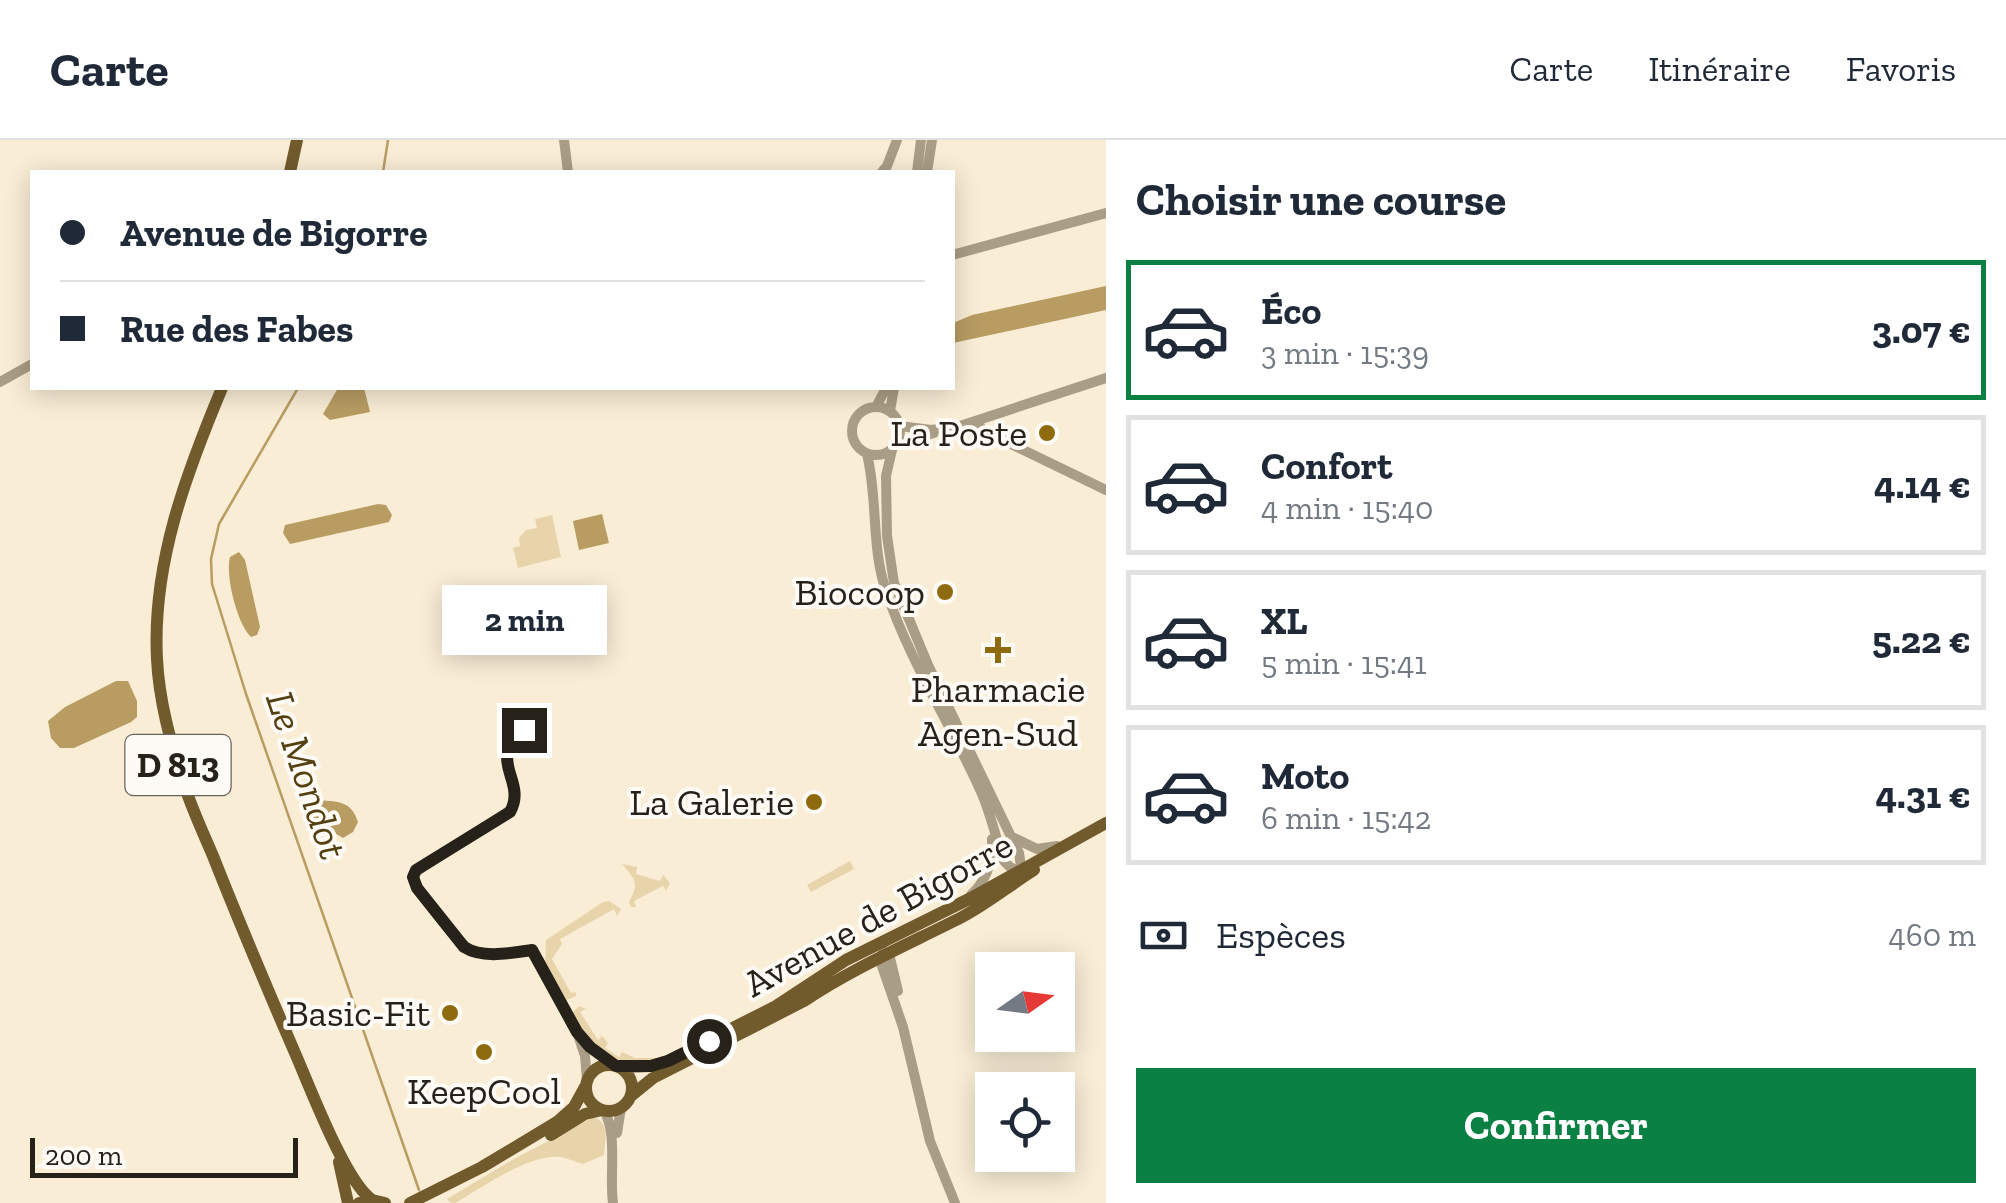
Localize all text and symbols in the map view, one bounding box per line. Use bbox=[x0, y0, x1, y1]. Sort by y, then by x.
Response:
text: Carte bbox=[50, 41, 169, 98]
text: Carte bbox=[1510, 48, 1593, 90]
text: Itinéraire bbox=[1648, 48, 1791, 90]
text: Favoris bbox=[1846, 48, 1956, 90]
text: Choisir une course bbox=[1136, 173, 1506, 227]
text: Avenue de Bigorre bbox=[120, 210, 428, 256]
icon: car bbox=[1141, 285, 1231, 375]
text: Éco bbox=[1261, 288, 1321, 334]
text: Rue des Fabes bbox=[120, 306, 353, 352]
text: 3.07 € bbox=[1872, 307, 1971, 353]
text: 3 min · 15:39 bbox=[1261, 334, 1429, 372]
place label: La Poste bbox=[890, 410, 1027, 456]
marker: La Poste bbox=[1036, 422, 1058, 444]
icon: car bbox=[1141, 440, 1231, 530]
text: Confort bbox=[1261, 443, 1392, 489]
text: 4.14 € bbox=[1874, 462, 1971, 508]
text: 4 min · 15:40 bbox=[1261, 489, 1434, 527]
place label: Biocoop bbox=[794, 569, 925, 615]
marker: Biocoop bbox=[934, 581, 956, 603]
callout: 2 min bbox=[442, 585, 606, 655]
icon: car bbox=[1141, 595, 1231, 685]
text: XL bbox=[1261, 598, 1308, 644]
text: 2 min bbox=[485, 601, 564, 639]
text: 5.22 € bbox=[1872, 617, 1971, 663]
marker: Pharmacie Agen-Sud bbox=[987, 639, 1009, 661]
text: 5 min · 15:41 bbox=[1261, 644, 1427, 682]
place label: Pharmacie Agen-Sud bbox=[911, 666, 1085, 756]
water label: Le Mondot bbox=[256, 685, 358, 865]
route end bbox=[502, 708, 547, 753]
road number: D 813 bbox=[126, 735, 230, 795]
icon: car bbox=[1141, 750, 1231, 840]
text: Moto bbox=[1261, 753, 1349, 799]
text: 4.31 € bbox=[1875, 772, 1971, 818]
place label: La Galerie bbox=[629, 779, 794, 825]
marker: La Galerie bbox=[803, 791, 825, 813]
text: 6 min · 15:42 bbox=[1261, 799, 1431, 837]
street label: Avenue de Bigorre bbox=[736, 821, 1020, 1007]
icon: cash bbox=[1136, 908, 1191, 963]
text: Espèces bbox=[1216, 912, 1346, 958]
text: 460 m bbox=[1888, 916, 1976, 954]
north arrow bbox=[975, 952, 1075, 1052]
map controls bbox=[975, 952, 1075, 1172]
place label: Basic-Fit bbox=[286, 990, 430, 1036]
marker: Basic-Fit bbox=[439, 1002, 461, 1024]
route start bbox=[687, 1019, 732, 1064]
marker: KeepCool bbox=[473, 1041, 495, 1063]
place label: KeepCool bbox=[407, 1068, 561, 1114]
button: Confirmer bbox=[1136, 1068, 1976, 1183]
button: locate bbox=[975, 1072, 1075, 1172]
scale bar bbox=[30, 1133, 298, 1178]
text: 200 m bbox=[45, 1139, 122, 1172]

